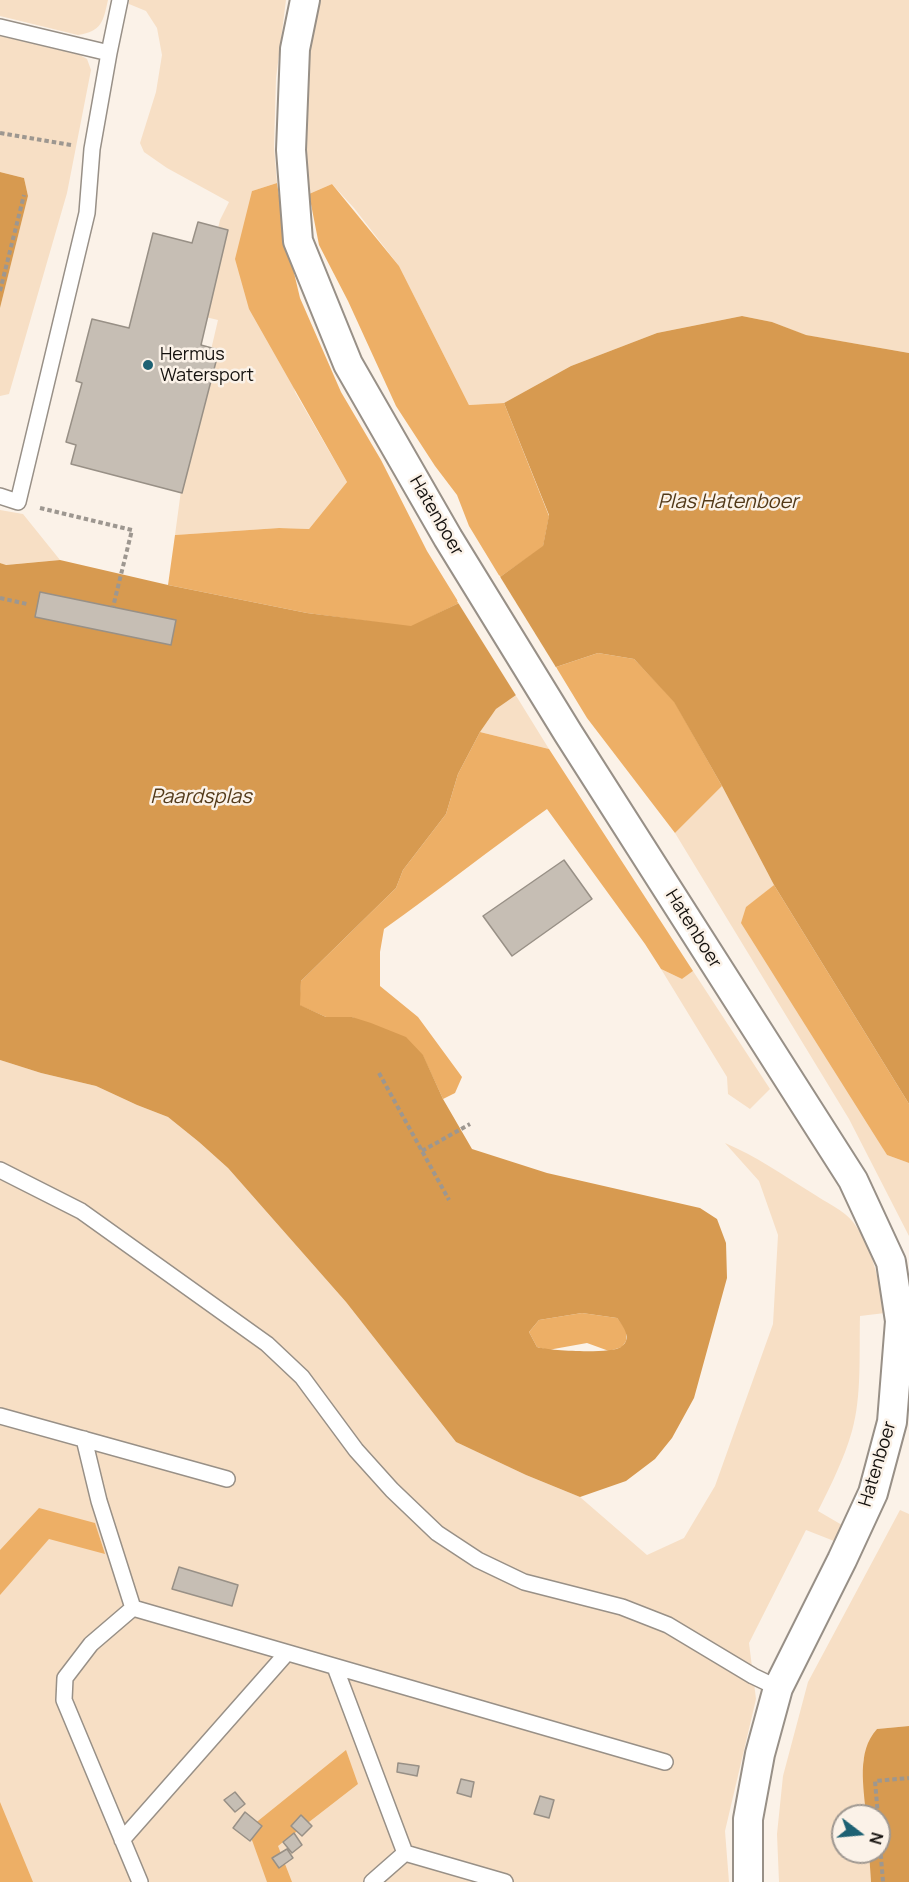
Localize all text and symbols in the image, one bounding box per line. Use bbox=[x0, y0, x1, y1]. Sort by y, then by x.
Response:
place label: Hermus Watersport bbox=[160, 344, 254, 386]
marker: Hermus Watersport bbox=[141, 358, 155, 372]
street label: Hatenboer bbox=[405, 472, 467, 560]
water label: Plas Hatenboer bbox=[658, 490, 798, 514]
water label: Paardsplas bbox=[150, 785, 252, 809]
street label: Hatenboer bbox=[660, 886, 726, 972]
street label: Hatenboer bbox=[855, 1419, 901, 1509]
north arrow bbox=[831, 1804, 891, 1864]
text: N bbox=[864, 1830, 889, 1847]

